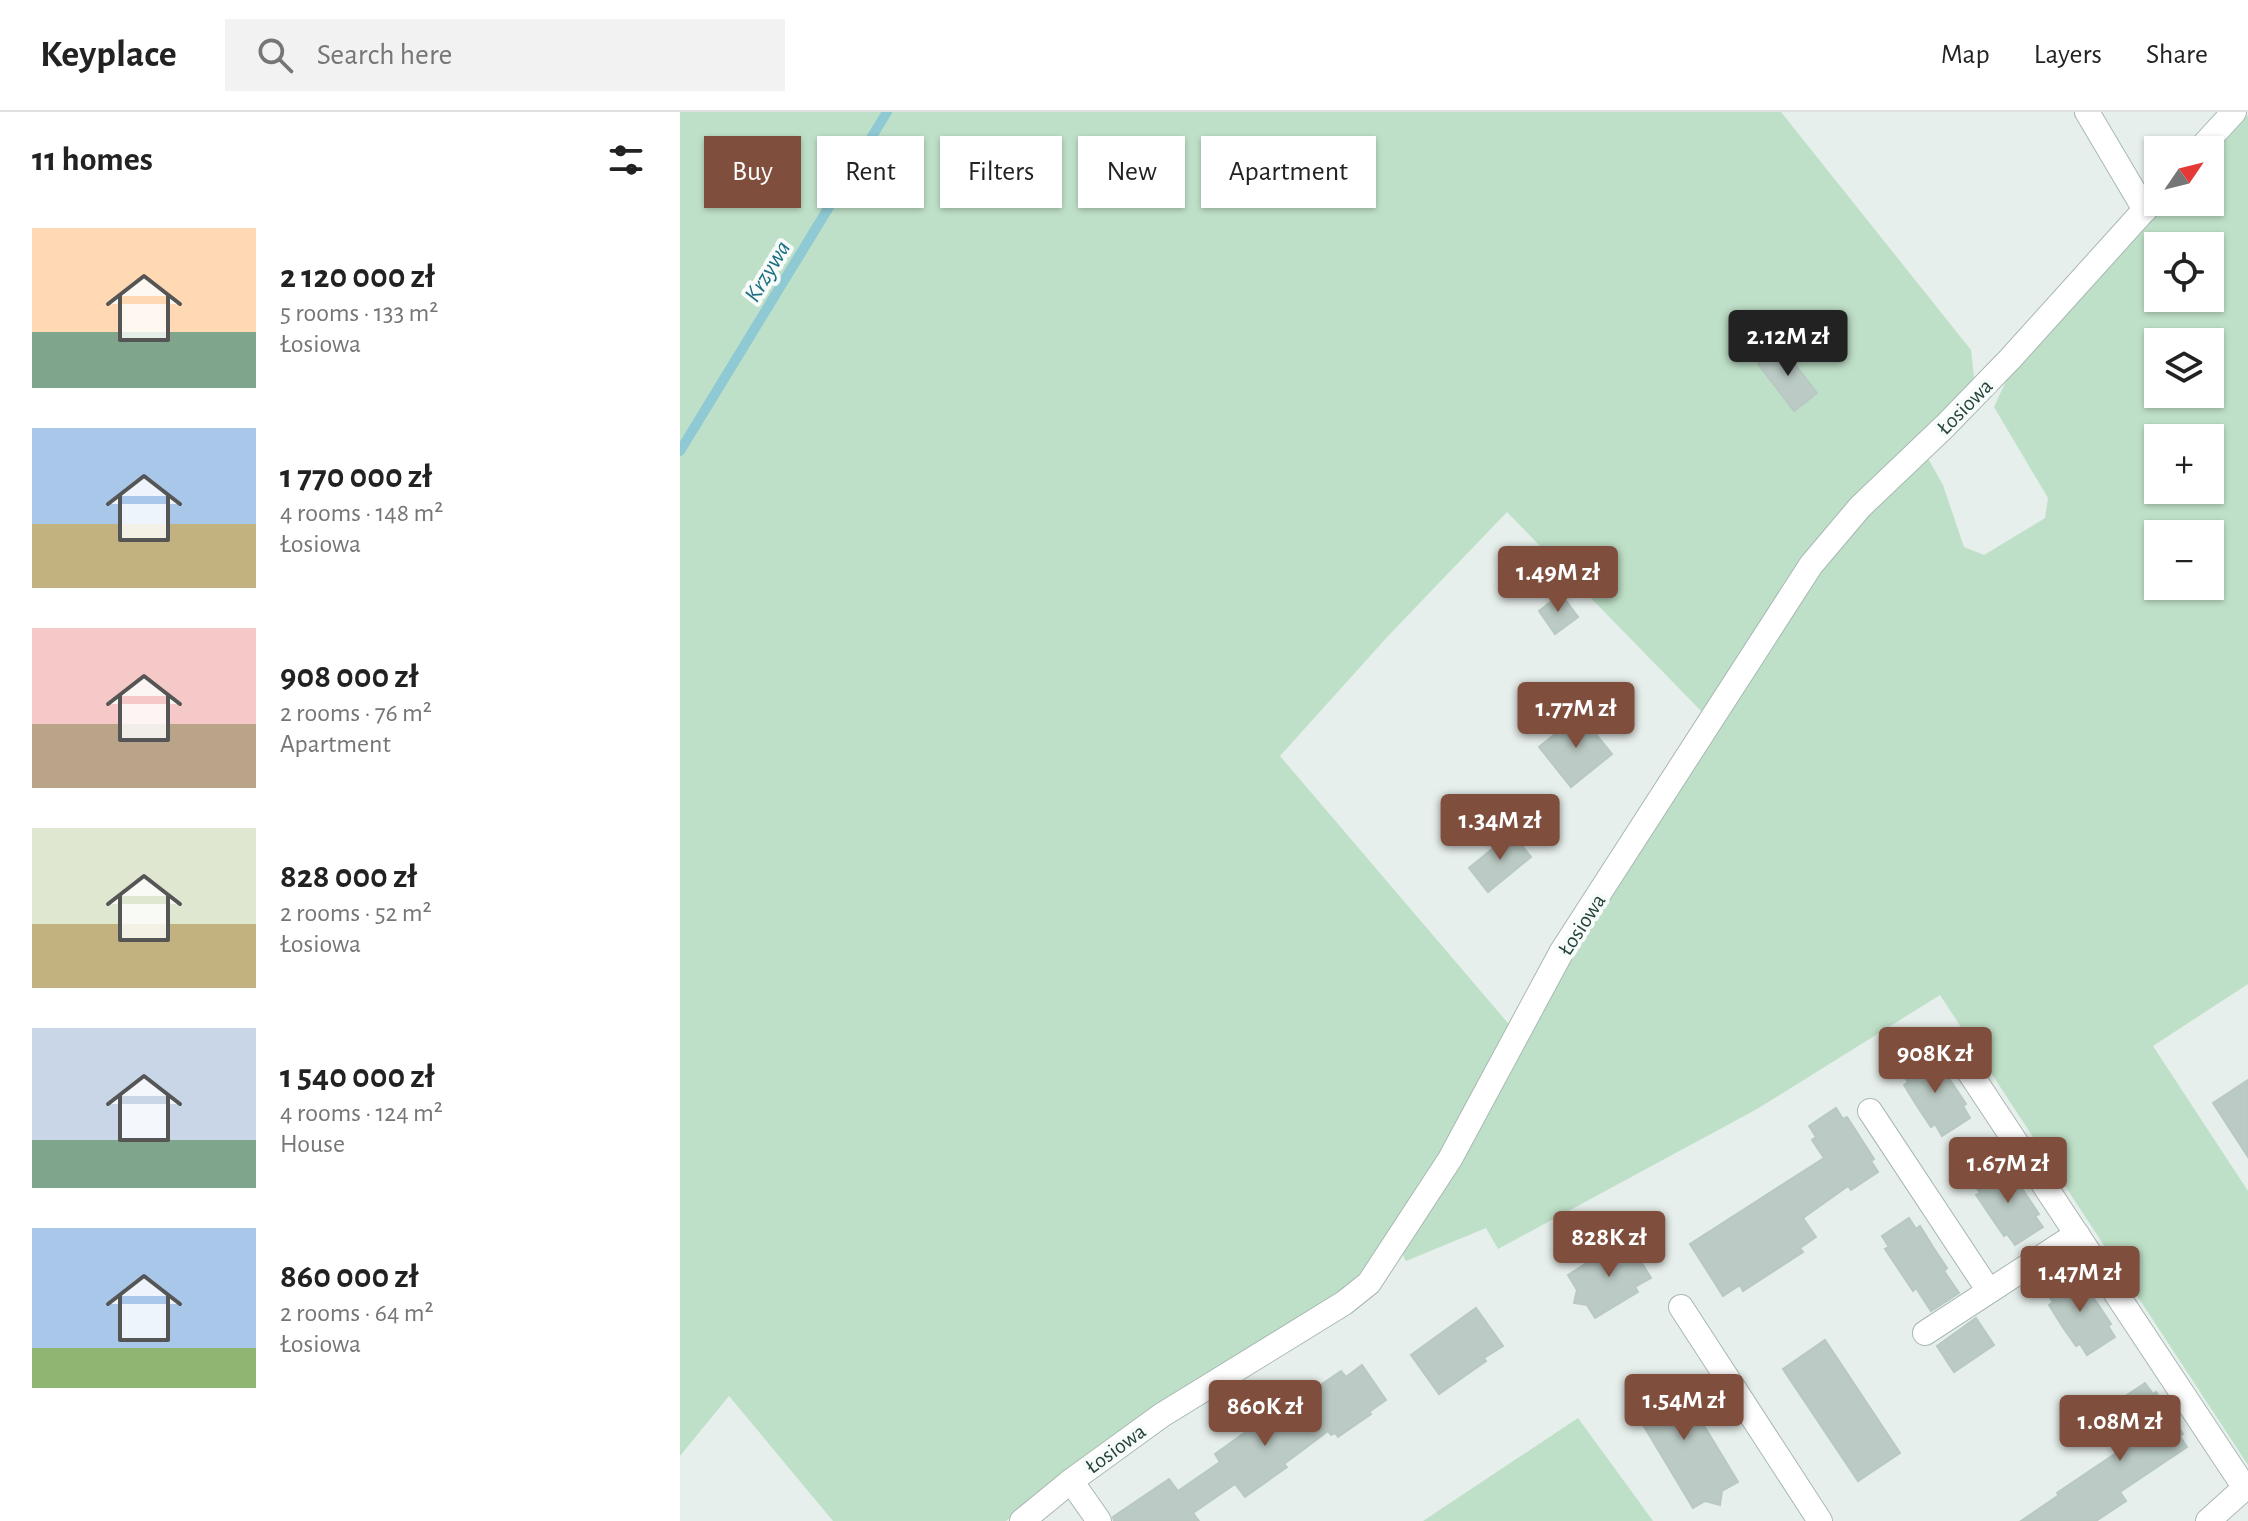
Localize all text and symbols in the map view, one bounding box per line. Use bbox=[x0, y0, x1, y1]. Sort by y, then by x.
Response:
search box bbox=[225, 19, 785, 91]
icon: search bbox=[253, 33, 297, 77]
text: Keyplace bbox=[40, 36, 177, 74]
text: Search here bbox=[317, 40, 452, 70]
text: Map bbox=[1941, 41, 1990, 69]
text: Layers bbox=[2034, 41, 2102, 69]
text: Share bbox=[2146, 41, 2208, 69]
chip: Buy bbox=[704, 136, 801, 208]
chip: Rent bbox=[817, 136, 924, 208]
chip: Filters bbox=[940, 136, 1062, 208]
chip: New bbox=[1078, 136, 1185, 208]
chip: Apartment bbox=[1201, 136, 1376, 208]
north arrow bbox=[2144, 136, 2224, 216]
map controls bbox=[2144, 136, 2224, 600]
icon: filters bbox=[604, 138, 648, 182]
text: 11 homes bbox=[32, 143, 153, 177]
button: locate bbox=[2144, 232, 2224, 312]
water label: Krzywa bbox=[740, 237, 795, 306]
icon: home bbox=[96, 260, 192, 356]
text: 2 120 000 zł bbox=[280, 260, 435, 294]
text: 5 rooms · 133 m² bbox=[280, 300, 438, 326]
pin: 2.12M zł bbox=[1705, 310, 1871, 378]
text: 2.12M zł bbox=[1747, 323, 1829, 349]
button: layers bbox=[2144, 328, 2224, 408]
text: Łosiowa bbox=[280, 331, 361, 357]
street label: Łosiowa bbox=[1933, 375, 1997, 439]
button: + bbox=[2144, 424, 2224, 504]
icon: home bbox=[96, 460, 192, 556]
text: 1 770 000 zł bbox=[280, 460, 432, 494]
text: 4 rooms · 148 m² bbox=[280, 500, 443, 526]
button: − bbox=[2144, 520, 2224, 600]
text: Łosiowa bbox=[280, 531, 361, 557]
pin: 1.49M zł bbox=[1475, 546, 1641, 614]
text: 1.49M zł bbox=[1516, 559, 1600, 585]
icon: home bbox=[96, 660, 192, 756]
text: 908 000 zł bbox=[280, 660, 419, 694]
pin: 1.77M zł bbox=[1493, 682, 1659, 750]
text: 1.77M zł bbox=[1536, 695, 1616, 721]
text: 2 rooms · 76 m² bbox=[280, 700, 432, 726]
text: Apartment bbox=[280, 731, 391, 757]
pin: 1.34M zł bbox=[1417, 794, 1583, 862]
text: 1.34M zł bbox=[1459, 807, 1541, 833]
icon: home bbox=[96, 860, 192, 956]
text: 828 000 zł bbox=[280, 860, 417, 894]
street label: Łosiowa bbox=[1554, 890, 1610, 959]
text: 2 rooms · 52 m² bbox=[280, 900, 432, 926]
text: Łosiowa bbox=[280, 931, 361, 957]
pin: 908K zł bbox=[1861, 1027, 2009, 1095]
text: 908K zł bbox=[1897, 1040, 1973, 1066]
icon: home bbox=[96, 1060, 192, 1156]
text: 1 540 000 zł bbox=[280, 1060, 435, 1094]
text: 4 rooms · 124 m² bbox=[280, 1100, 443, 1126]
text: House bbox=[280, 1131, 345, 1157]
pin: 1.67M zł bbox=[1925, 1137, 2091, 1205]
text: 1.67M zł bbox=[1967, 1150, 2049, 1176]
pin: 828K zł bbox=[1535, 1211, 1683, 1279]
text: 828K zł bbox=[1571, 1224, 1647, 1250]
pin: 1.47M zł bbox=[1997, 1246, 2163, 1314]
text: 1.47M zł bbox=[2039, 1259, 2121, 1285]
icon: home bbox=[96, 1260, 192, 1356]
text: 860 000 zł bbox=[280, 1260, 419, 1294]
text: 2 rooms · 64 m² bbox=[280, 1300, 434, 1326]
text: Łosiowa bbox=[280, 1331, 361, 1357]
pin: 1.54M zł bbox=[1601, 1374, 1767, 1442]
pin: 860K zł bbox=[1191, 1380, 1339, 1448]
text: 1.54M zł bbox=[1643, 1387, 1725, 1413]
text: 860K zł bbox=[1227, 1393, 1303, 1419]
pin: 1.08M zł bbox=[2037, 1395, 2203, 1463]
text: 1.08M zł bbox=[2078, 1408, 2162, 1434]
street label: Łosiowa bbox=[1081, 1420, 1150, 1478]

